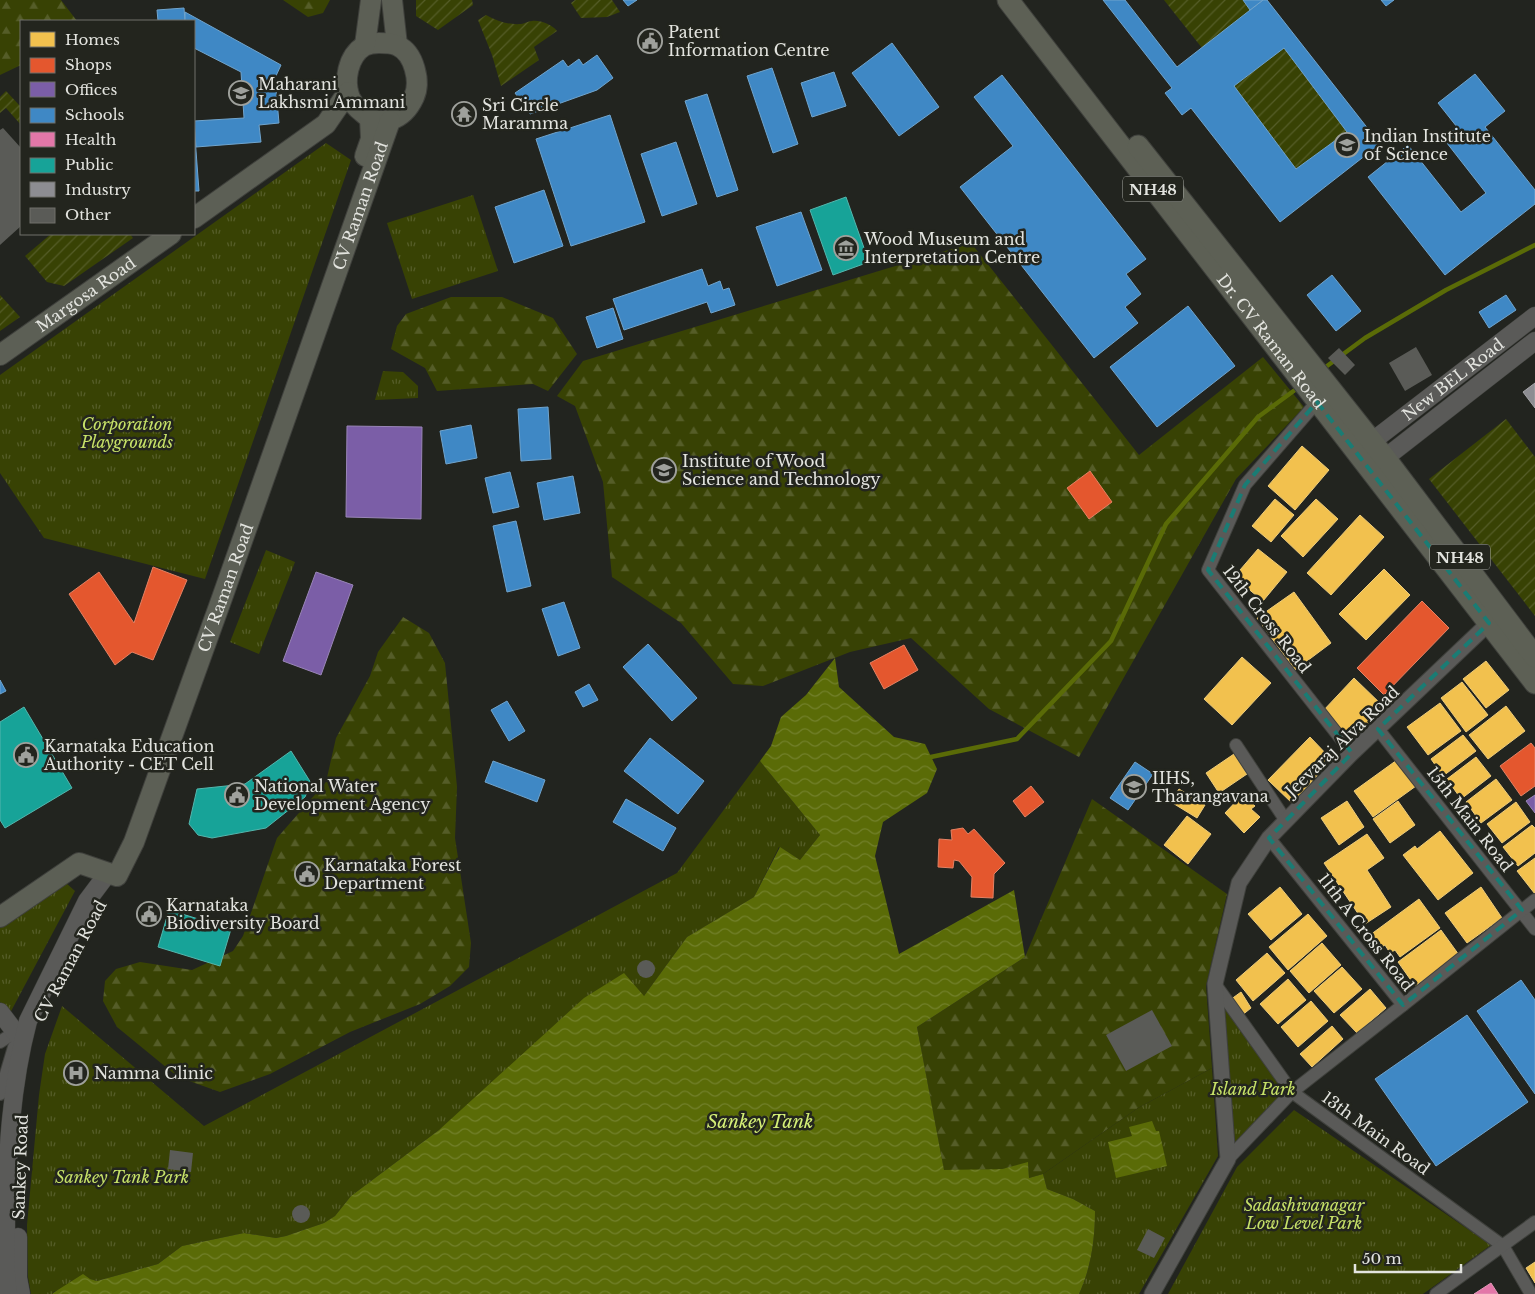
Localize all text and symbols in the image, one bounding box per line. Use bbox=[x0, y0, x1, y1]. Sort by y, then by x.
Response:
legend bbox=[20, 20, 195, 235]
place label: Patent Information Centre bbox=[668, 22, 829, 60]
public building icon: Patent Information Centre bbox=[637, 28, 663, 54]
text: Homes bbox=[65, 30, 120, 49]
text: Shops bbox=[65, 55, 112, 74]
place label: Maharani Lakhsmi Ammani bbox=[258, 74, 406, 112]
text: Offices bbox=[65, 80, 117, 99]
school or university icon: Maharani Lakhsmi Ammani bbox=[228, 80, 254, 106]
place label: Sri Circle Maramma bbox=[482, 95, 568, 133]
temple icon: Sri Circle Maramma bbox=[451, 101, 477, 127]
text: Schools bbox=[65, 105, 125, 124]
place label: Indian Institute of Science bbox=[1364, 126, 1491, 164]
text: Health bbox=[65, 130, 116, 149]
school or university icon: Indian Institute of Science bbox=[1334, 132, 1360, 158]
street label: CV Raman Road bbox=[328, 139, 392, 273]
text: Public bbox=[65, 155, 113, 174]
road number: NH48 bbox=[1123, 176, 1183, 202]
text: Industry bbox=[65, 180, 131, 199]
text: Other bbox=[65, 205, 112, 224]
place label: Wood Museum and Interpretation Centre bbox=[863, 229, 1040, 267]
museum icon: Wood Museum and Interpretation Centre bbox=[833, 235, 859, 261]
street label: Margosa Road bbox=[32, 252, 139, 336]
street label: Dr. CV Raman Road bbox=[1213, 270, 1330, 413]
street label: New BEL Road bbox=[1398, 334, 1508, 425]
park label: Corporation Playgrounds bbox=[80, 414, 173, 452]
place label: Institute of Wood Science and Technology bbox=[682, 451, 881, 489]
school or university icon: Institute of Wood Science and Technology bbox=[651, 457, 677, 483]
street label: CV Raman Road bbox=[193, 521, 258, 655]
road number: NH48 bbox=[1430, 544, 1490, 570]
street label: 12th Cross Road bbox=[1219, 561, 1315, 677]
street label: Jeevaraj Alva Road bbox=[1279, 681, 1403, 802]
place label: Karnataka Education Authority - CET Cell bbox=[43, 736, 214, 774]
public building icon: Karnataka Education Authority - CET Cell bbox=[13, 742, 39, 768]
street label: 15th Main Road bbox=[1423, 762, 1517, 876]
place label: IIHS, Tharangavana bbox=[1152, 768, 1269, 806]
school or university icon: IIHS, Tharangavana bbox=[1121, 774, 1147, 800]
place label: National Water Development Agency bbox=[254, 776, 431, 814]
public building icon: National Water Development Agency bbox=[224, 782, 250, 808]
place label: Karnataka Forest Department bbox=[324, 855, 461, 893]
public building icon: Karnataka Forest Department bbox=[294, 861, 320, 887]
street label: 11th A Cross Road bbox=[1314, 869, 1418, 995]
place label: Karnataka Biodiversity Board bbox=[166, 895, 320, 933]
street label: CV Raman Road bbox=[29, 897, 111, 1025]
public building icon: Karnataka Biodiversity Board bbox=[136, 901, 162, 927]
hospital icon: Namma Clinic bbox=[63, 1060, 89, 1086]
place label: Namma Clinic bbox=[94, 1063, 213, 1083]
park label: Island Park bbox=[1209, 1079, 1296, 1099]
street label: 13th Main Road bbox=[1318, 1087, 1434, 1179]
water label: Sankey Tank bbox=[707, 1111, 813, 1133]
street label: Sankey Road bbox=[8, 1114, 32, 1220]
park label: Sankey Tank Park bbox=[55, 1167, 189, 1187]
park label: Sadashivanagar Low Level Park bbox=[1244, 1195, 1365, 1233]
scale bar bbox=[1355, 1242, 1461, 1274]
text: 50 m bbox=[1362, 1249, 1402, 1268]

